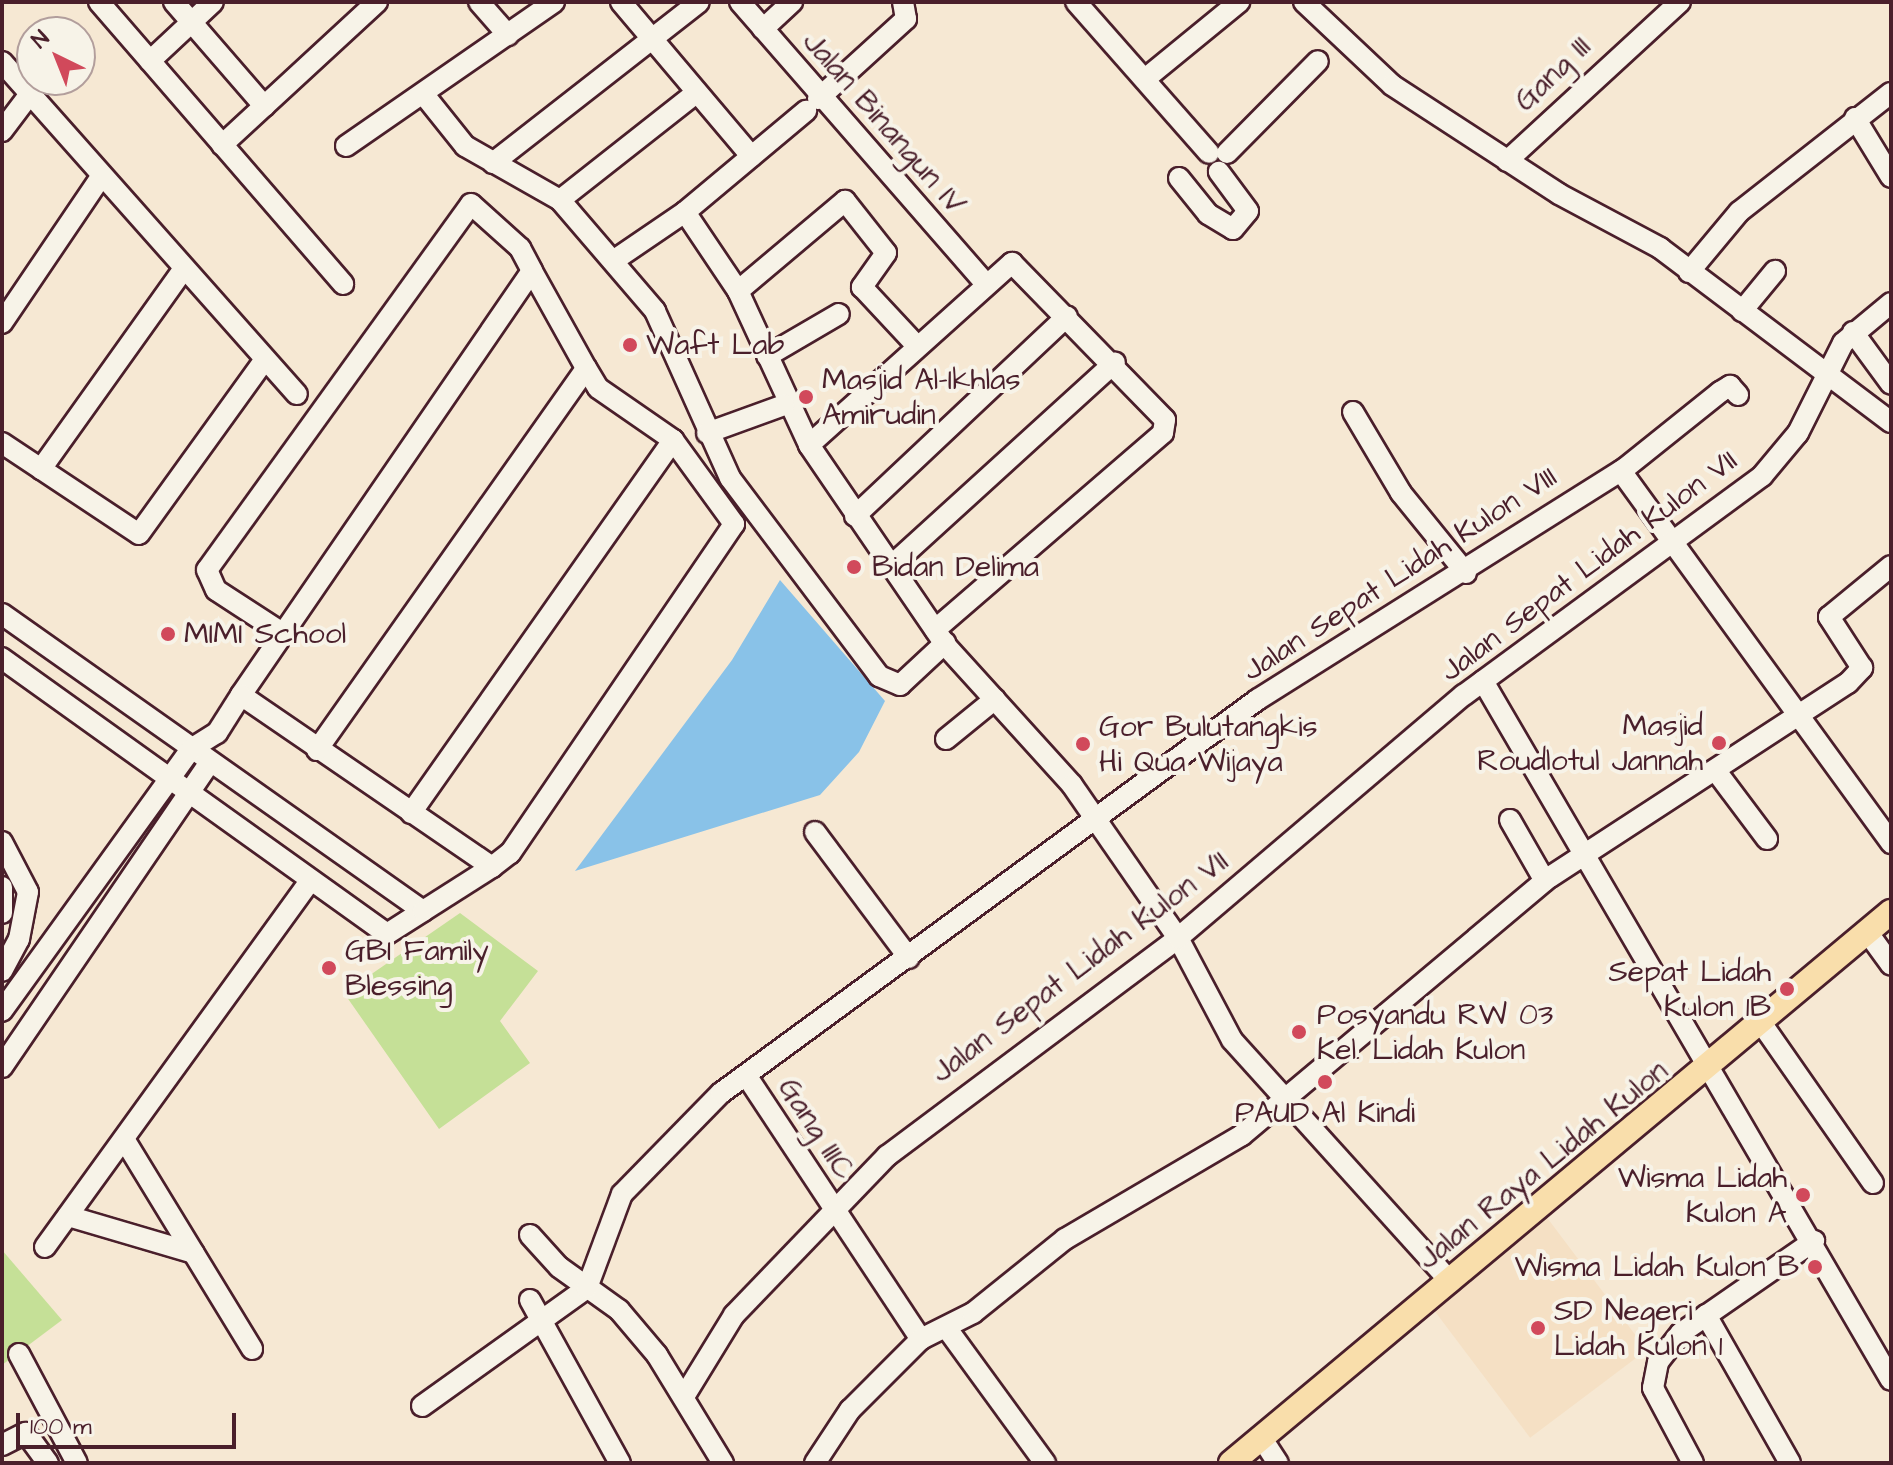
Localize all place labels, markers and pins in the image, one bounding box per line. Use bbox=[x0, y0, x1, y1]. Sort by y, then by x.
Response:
place label: Waft Lab bbox=[646, 327, 784, 363]
marker: Waft Lab bbox=[621, 336, 639, 354]
place label: Masjid Al-Ikhlas Amirudin bbox=[822, 362, 1021, 432]
marker: Masjid Al-Ikhlas Amirudin bbox=[797, 388, 815, 406]
place label: Bidan Delima bbox=[872, 549, 1039, 585]
marker: Bidan Delima bbox=[843, 556, 865, 578]
place label: MIMI School bbox=[184, 616, 346, 652]
marker: MIMI School bbox=[159, 625, 177, 643]
place label: Masjid Roudlotul Jannah bbox=[1477, 708, 1703, 778]
place label: Gor Bulutangkis Hi Qua Wijaya bbox=[1099, 709, 1318, 780]
marker: Masjid Roudlotul Jannah bbox=[1710, 734, 1728, 752]
marker: Gor Bulutangkis Hi Qua Wijaya bbox=[1074, 735, 1092, 753]
place label: GBI Family Blessing bbox=[345, 933, 489, 1004]
place label: Sepat Lidah Kulon 1B bbox=[1609, 954, 1771, 1024]
marker: GBI Family Blessing bbox=[320, 959, 338, 977]
marker: Sepat Lidah Kulon 1B bbox=[1778, 980, 1796, 998]
place label: Posyandu RW 03 Kel. Lidah Kulon bbox=[1317, 997, 1553, 1068]
marker: Posyandu RW 03 Kel. Lidah Kulon bbox=[1288, 1021, 1310, 1043]
marker: PAUD Al Kindi bbox=[1316, 1073, 1334, 1091]
place label: PAUD Al Kindi bbox=[1235, 1095, 1415, 1131]
place label: Wisma Lidah Kulon A bbox=[1618, 1160, 1787, 1230]
marker: Wisma Lidah Kulon A bbox=[1794, 1186, 1812, 1204]
place label: Wisma Lidah Kulon B bbox=[1514, 1249, 1799, 1285]
marker: Wisma Lidah Kulon B bbox=[1806, 1258, 1824, 1276]
place label: SD Negeri Lidah Kulon 1 bbox=[1554, 1293, 1723, 1364]
marker: SD Negeri Lidah Kulon 1 bbox=[1529, 1319, 1547, 1337]

